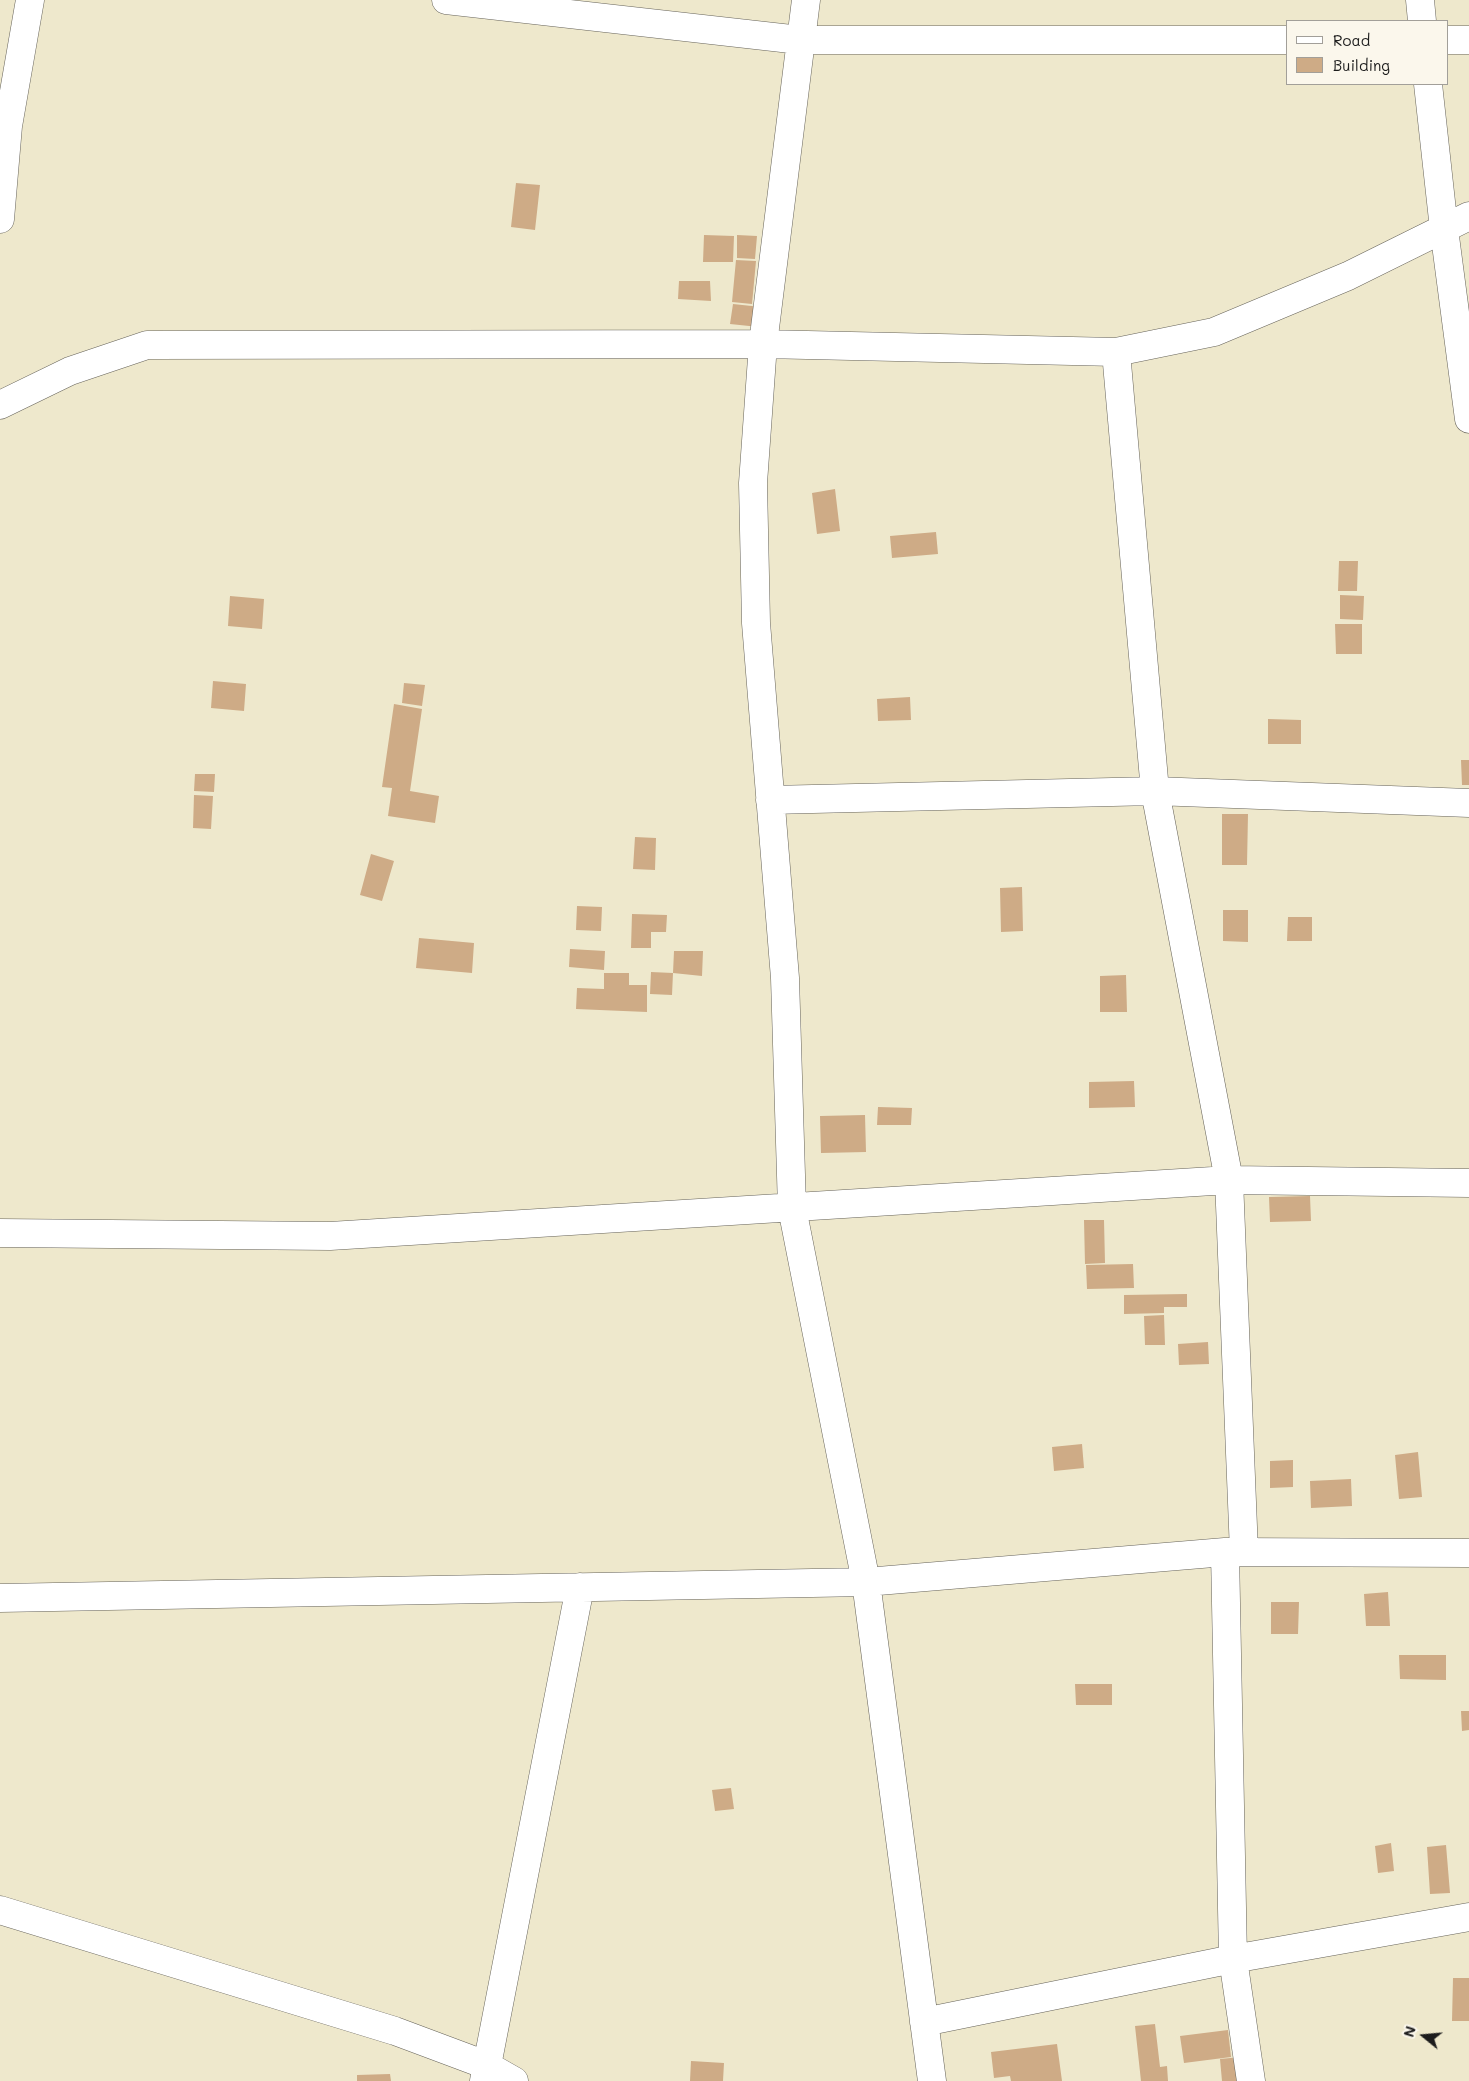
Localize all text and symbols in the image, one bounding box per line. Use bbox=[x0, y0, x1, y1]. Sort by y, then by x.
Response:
legend bbox=[1286, 20, 1449, 85]
text: Road bbox=[1333, 30, 1370, 50]
text: Building bbox=[1333, 55, 1390, 75]
north arrow bbox=[1399, 2011, 1449, 2061]
text: N bbox=[1399, 2024, 1420, 2039]

